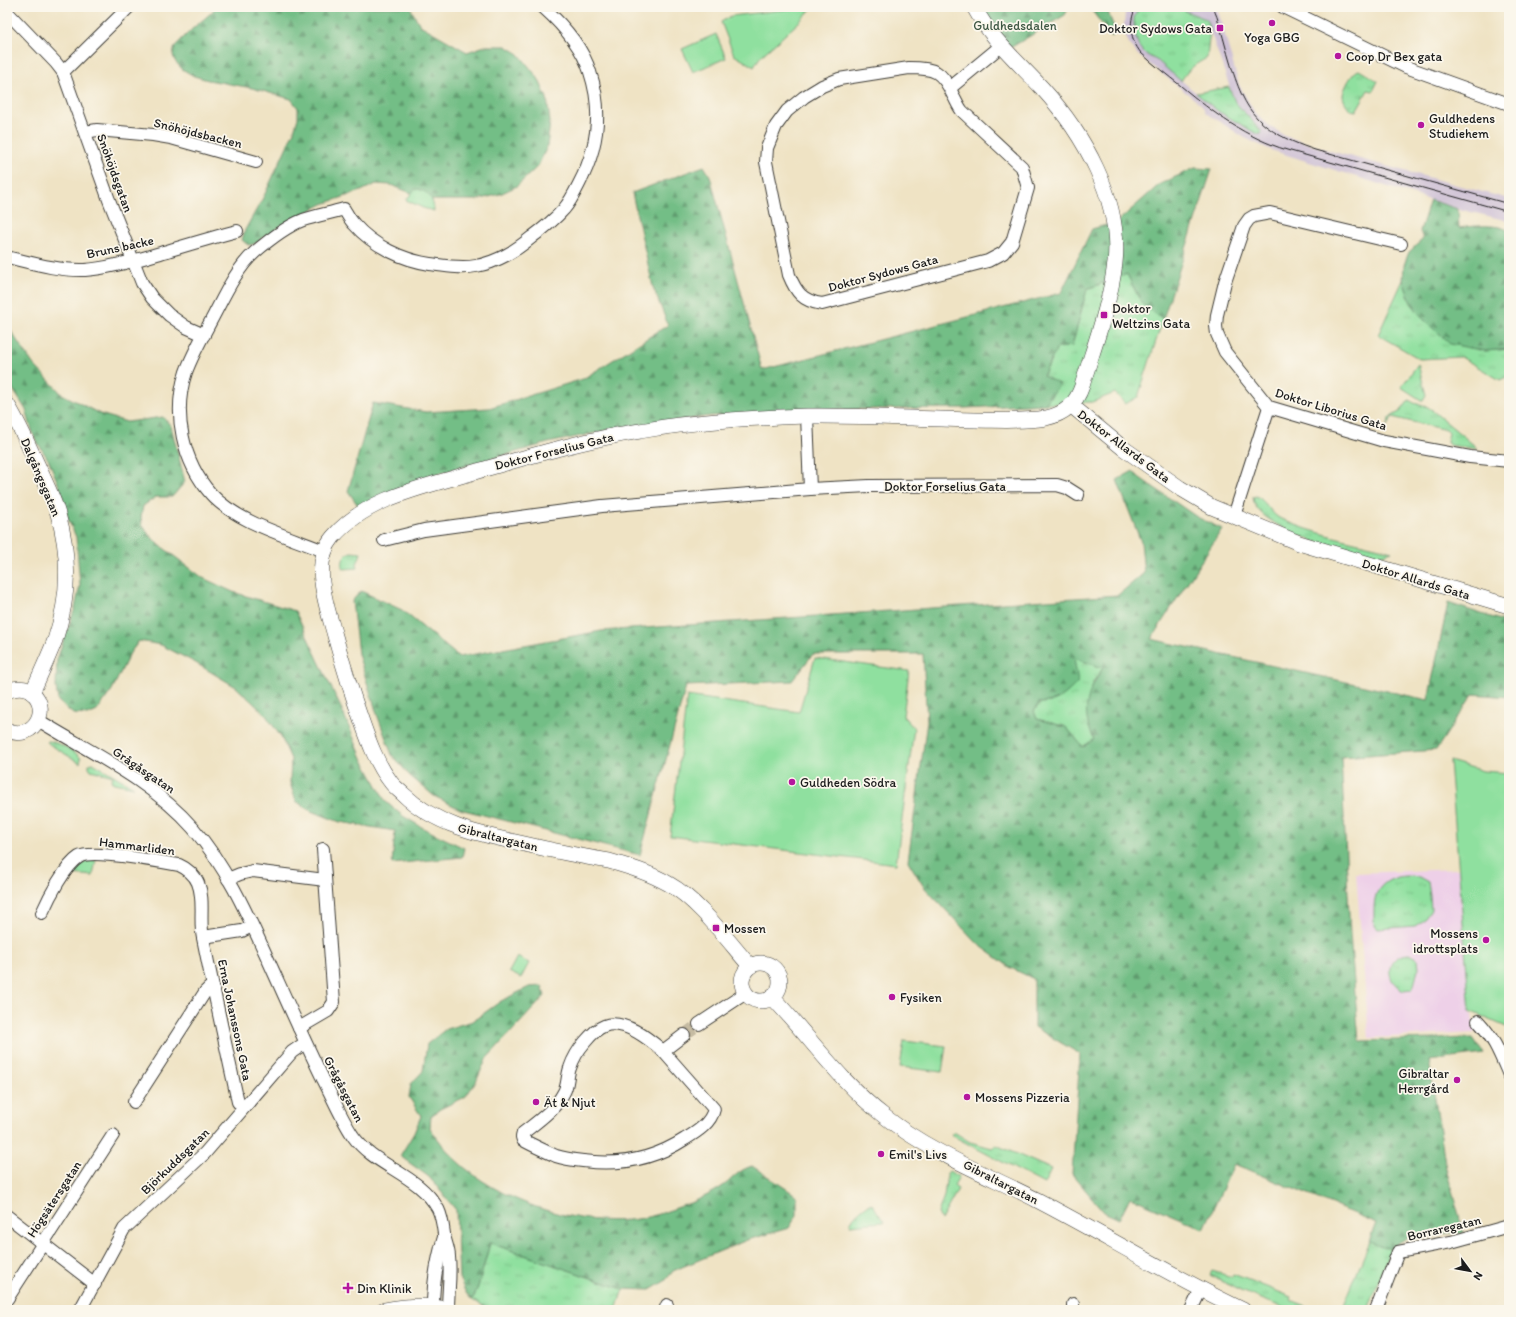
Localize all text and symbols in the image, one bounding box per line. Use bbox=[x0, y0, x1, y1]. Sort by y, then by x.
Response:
park label: Guldhedsdalen bbox=[973, 18, 1057, 33]
marker: Yoga GBG bbox=[1267, 18, 1277, 28]
place label: Doktor Sydows Gata bbox=[1099, 21, 1213, 36]
marker: Doktor Sydows Gata bbox=[1215, 23, 1225, 33]
place label: Yoga GBG bbox=[1244, 30, 1300, 45]
place label: Coop Dr Bex gata bbox=[1346, 49, 1442, 64]
marker: Coop Dr Bex gata bbox=[1333, 51, 1343, 61]
place label: Guldhedens Studiehem bbox=[1429, 111, 1495, 141]
street label: Snöhöjdsbacken bbox=[152, 115, 244, 151]
marker: Guldhedens Studiehem bbox=[1416, 120, 1426, 130]
street label: Snöhöjdsgatan bbox=[94, 132, 136, 214]
street label: Bruns backe bbox=[85, 233, 155, 261]
street label: Doktor Sydows Gata bbox=[826, 251, 940, 295]
place label: Doktor Weltzins Gata bbox=[1112, 301, 1190, 331]
marker: Doktor Weltzins Gata bbox=[1099, 310, 1109, 320]
street label: Doktor Liborius Gata bbox=[1273, 385, 1389, 433]
street label: Doktor Allards Gata bbox=[1075, 406, 1174, 486]
street label: Doktor Forselius Gata bbox=[493, 429, 616, 473]
street label: Dalgångsgatan bbox=[18, 435, 64, 519]
street label: Doktor Forselius Gata bbox=[884, 479, 1007, 494]
street label: Doktor Allards Gata bbox=[1360, 555, 1472, 603]
street label: Grågåsgatan bbox=[110, 744, 179, 797]
place label: Guldheden Södra bbox=[800, 775, 896, 790]
marker: Guldheden Södra bbox=[787, 777, 797, 787]
street label: Gibraltargatan bbox=[456, 820, 540, 854]
street label: Hammarliden bbox=[98, 834, 176, 858]
place label: Mossen bbox=[724, 921, 767, 936]
marker: Mossen bbox=[711, 923, 721, 933]
place label: Mossens idrottsplats bbox=[1413, 926, 1478, 956]
marker: Mossens idrottsplats bbox=[1481, 935, 1491, 945]
street label: Erna Johanssons Gata bbox=[215, 958, 255, 1083]
place label: Fysiken bbox=[900, 990, 942, 1005]
marker: Fysiken bbox=[887, 992, 897, 1002]
street label: Grågåsgatan bbox=[321, 1053, 367, 1125]
place label: Gibraltar Herrgård bbox=[1398, 1066, 1449, 1096]
marker: Gibraltar Herrgård bbox=[1452, 1075, 1462, 1085]
place label: Mossens Pizzeria bbox=[975, 1090, 1070, 1105]
marker: Mossens Pizzeria bbox=[962, 1092, 972, 1102]
place label: Ät & Njut bbox=[544, 1095, 596, 1110]
marker: Ät & Njut bbox=[531, 1097, 541, 1107]
street label: Björkuddsgatan bbox=[138, 1124, 213, 1197]
place label: Emil's Livs bbox=[889, 1147, 947, 1162]
marker: Emil's Livs bbox=[876, 1149, 886, 1159]
street label: Gibraltargatan bbox=[961, 1157, 1041, 1207]
street label: Högsätersgatan bbox=[24, 1158, 84, 1240]
street label: Borraregatan bbox=[1406, 1212, 1483, 1244]
north arrow bbox=[1450, 1251, 1490, 1291]
text: N bbox=[1471, 1269, 1486, 1283]
place label: Din Klinik bbox=[357, 1281, 412, 1296]
marker: Din Klinik bbox=[342, 1282, 354, 1294]

